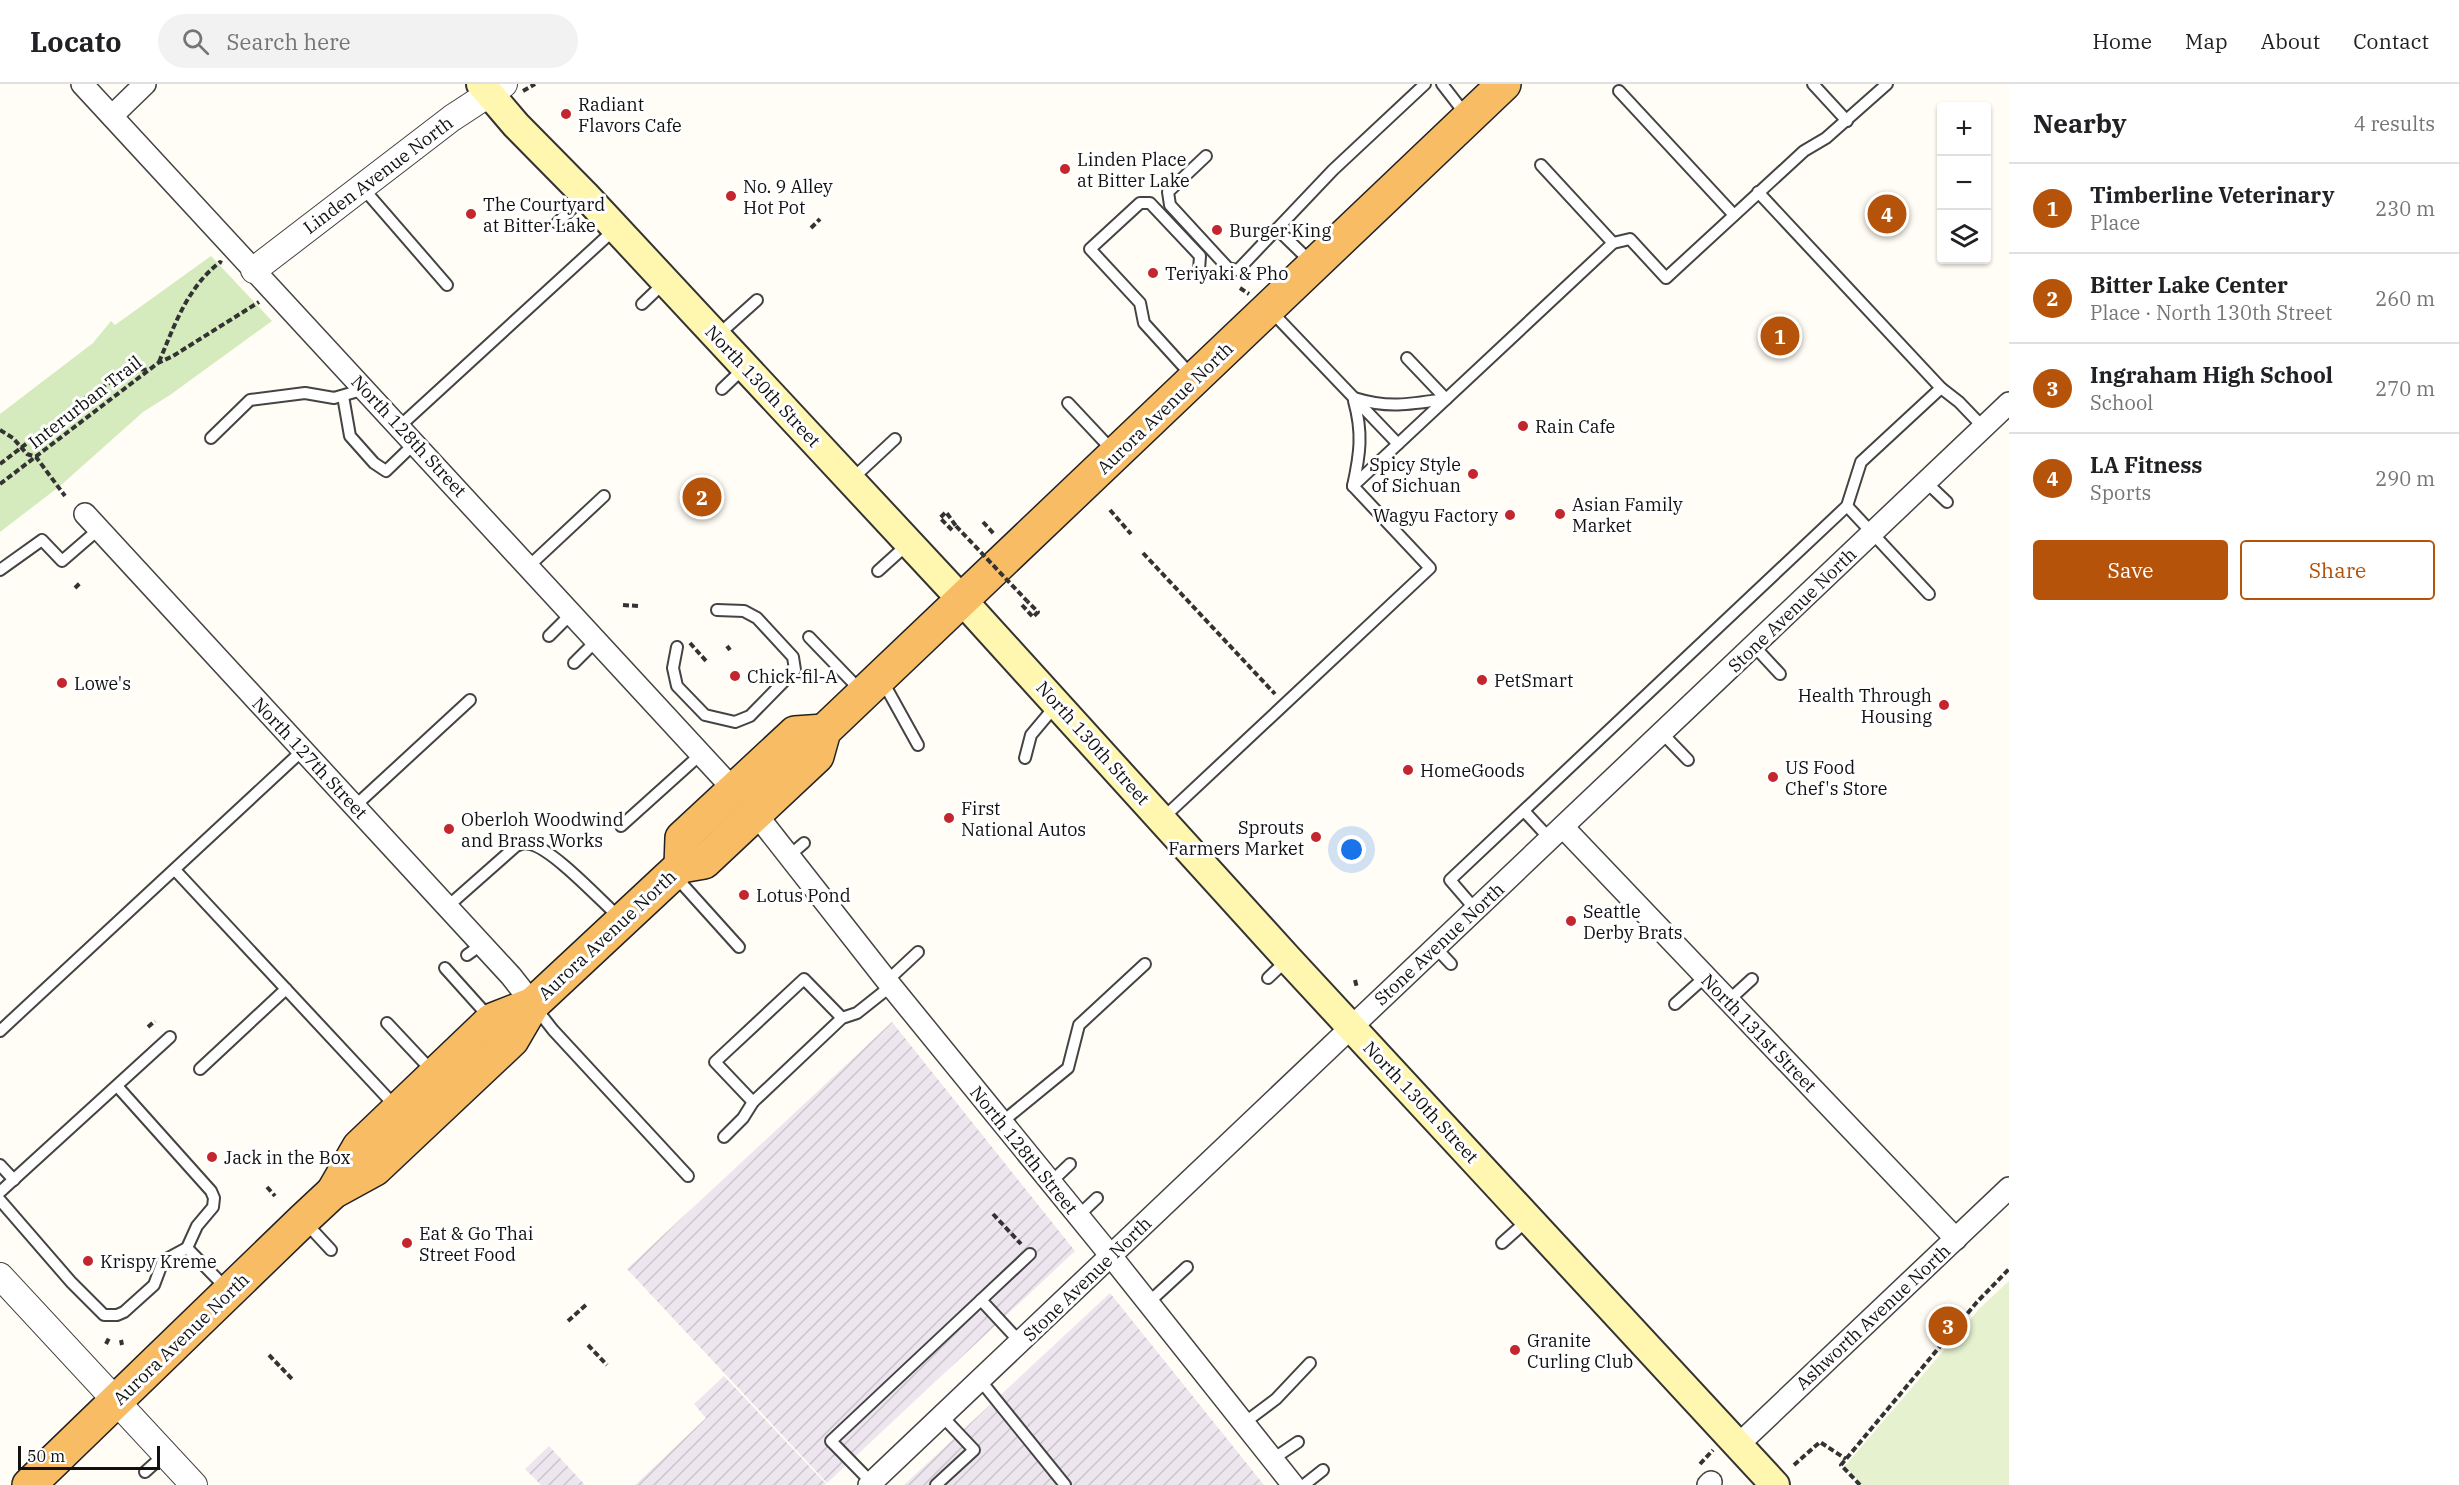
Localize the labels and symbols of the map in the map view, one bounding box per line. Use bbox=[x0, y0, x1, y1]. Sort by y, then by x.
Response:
place label: Radiant Flavors Cafe bbox=[578, 93, 682, 137]
marker: Radiant Flavors Cafe bbox=[559, 107, 573, 121]
street label: Linden Avenue North bbox=[299, 111, 457, 239]
place label: Linden Place at Bitter Lake bbox=[1077, 148, 1190, 192]
marker: Linden Place at Bitter Lake bbox=[1058, 162, 1072, 176]
place label: No. 9 Alley Hot Pot bbox=[743, 175, 833, 219]
marker: No. 9 Alley Hot Pot bbox=[724, 189, 738, 203]
pin: 4 bbox=[1868, 192, 1906, 236]
place label: The Courtyard at Bitter Lake bbox=[483, 193, 605, 237]
marker: The Courtyard at Bitter Lake bbox=[464, 207, 478, 221]
place label: Burger King bbox=[1229, 219, 1331, 242]
marker: Burger King bbox=[1210, 223, 1224, 237]
place label: Teriyaki & Pho bbox=[1165, 262, 1288, 285]
marker: Teriyaki & Pho bbox=[1146, 266, 1160, 280]
pin: 1 bbox=[1760, 314, 1800, 358]
street label: North 130th Street bbox=[700, 320, 826, 452]
street label: Aurora Avenue North bbox=[1092, 337, 1238, 479]
street label: Interurban Trail bbox=[24, 350, 146, 454]
street label: North 128th Street bbox=[346, 370, 472, 502]
place label: Rain Cafe bbox=[1535, 415, 1615, 438]
marker: Rain Cafe bbox=[1516, 419, 1530, 433]
place label: Spicy Style of Sichuan bbox=[1369, 453, 1461, 497]
marker: Spicy Style of Sichuan bbox=[1466, 467, 1480, 481]
pin: 2 bbox=[682, 474, 722, 520]
place label: Asian Family Market bbox=[1572, 493, 1683, 537]
place label: Wagyu Factory bbox=[1373, 504, 1498, 527]
marker: Asian Family Market bbox=[1553, 507, 1567, 521]
marker: Wagyu Factory bbox=[1503, 508, 1517, 522]
street label: Stone Avenue North bbox=[1723, 543, 1861, 677]
place label: Chick-fil-A bbox=[747, 665, 838, 688]
marker: Chick-fil-A bbox=[728, 669, 742, 683]
place label: PetSmart bbox=[1494, 669, 1573, 692]
place label: Lowe's bbox=[74, 672, 131, 695]
marker: PetSmart bbox=[1475, 673, 1489, 687]
marker: Lowe's bbox=[55, 676, 69, 690]
street label: North 130th Street bbox=[1031, 676, 1155, 810]
place label: Health Through Housing bbox=[1798, 684, 1932, 728]
street label: North 127th Street bbox=[247, 692, 373, 824]
marker: Health Through Housing bbox=[1937, 698, 1951, 712]
place label: US Food Chef's Store bbox=[1785, 756, 1887, 800]
place label: HomeGoods bbox=[1420, 759, 1525, 782]
marker: HomeGoods bbox=[1401, 763, 1415, 777]
marker: US Food Chef's Store bbox=[1766, 770, 1780, 784]
place label: First National Autos bbox=[961, 797, 1086, 841]
place label: Oberloh Woodwind and Brass Works bbox=[461, 808, 624, 852]
marker: First National Autos bbox=[942, 811, 956, 825]
place label: Sprouts Farmers Market bbox=[1168, 816, 1304, 860]
marker: Oberloh Woodwind and Brass Works bbox=[442, 822, 456, 836]
marker: Sprouts Farmers Market bbox=[1309, 830, 1323, 844]
your location bbox=[1337, 835, 1366, 864]
street label: Aurora Avenue North bbox=[533, 865, 681, 1005]
street label: Stone Avenue North bbox=[1369, 878, 1509, 1010]
place label: Lotus Pond bbox=[756, 884, 851, 907]
marker: Lotus Pond bbox=[737, 888, 751, 902]
place label: Seattle Derby Brats bbox=[1583, 900, 1683, 944]
marker: Seattle Derby Brats bbox=[1564, 914, 1578, 928]
street label: North 131st Street bbox=[1696, 969, 1822, 1097]
street label: North 130th Street bbox=[1358, 1036, 1484, 1168]
street label: North 128th Street bbox=[965, 1081, 1083, 1219]
place label: Jack in the Box bbox=[224, 1146, 351, 1169]
marker: Jack in the Box bbox=[205, 1150, 219, 1164]
street label: Stone Avenue North bbox=[1018, 1212, 1156, 1346]
place label: Eat & Go Thai Street Food bbox=[419, 1222, 534, 1266]
marker: Eat & Go Thai Street Food bbox=[400, 1236, 414, 1250]
street label: Ashworth Avenue North bbox=[1791, 1239, 1955, 1395]
place label: Krispy Kreme bbox=[100, 1250, 217, 1273]
marker: Krispy Kreme bbox=[81, 1254, 95, 1268]
street label: Aurora Avenue North bbox=[108, 1268, 254, 1410]
pin: 3 bbox=[1928, 1304, 1968, 1348]
place label: Granite Curling Club bbox=[1527, 1329, 1633, 1373]
marker: Granite Curling Club bbox=[1508, 1343, 1522, 1357]
scale bar bbox=[18, 1443, 160, 1470]

